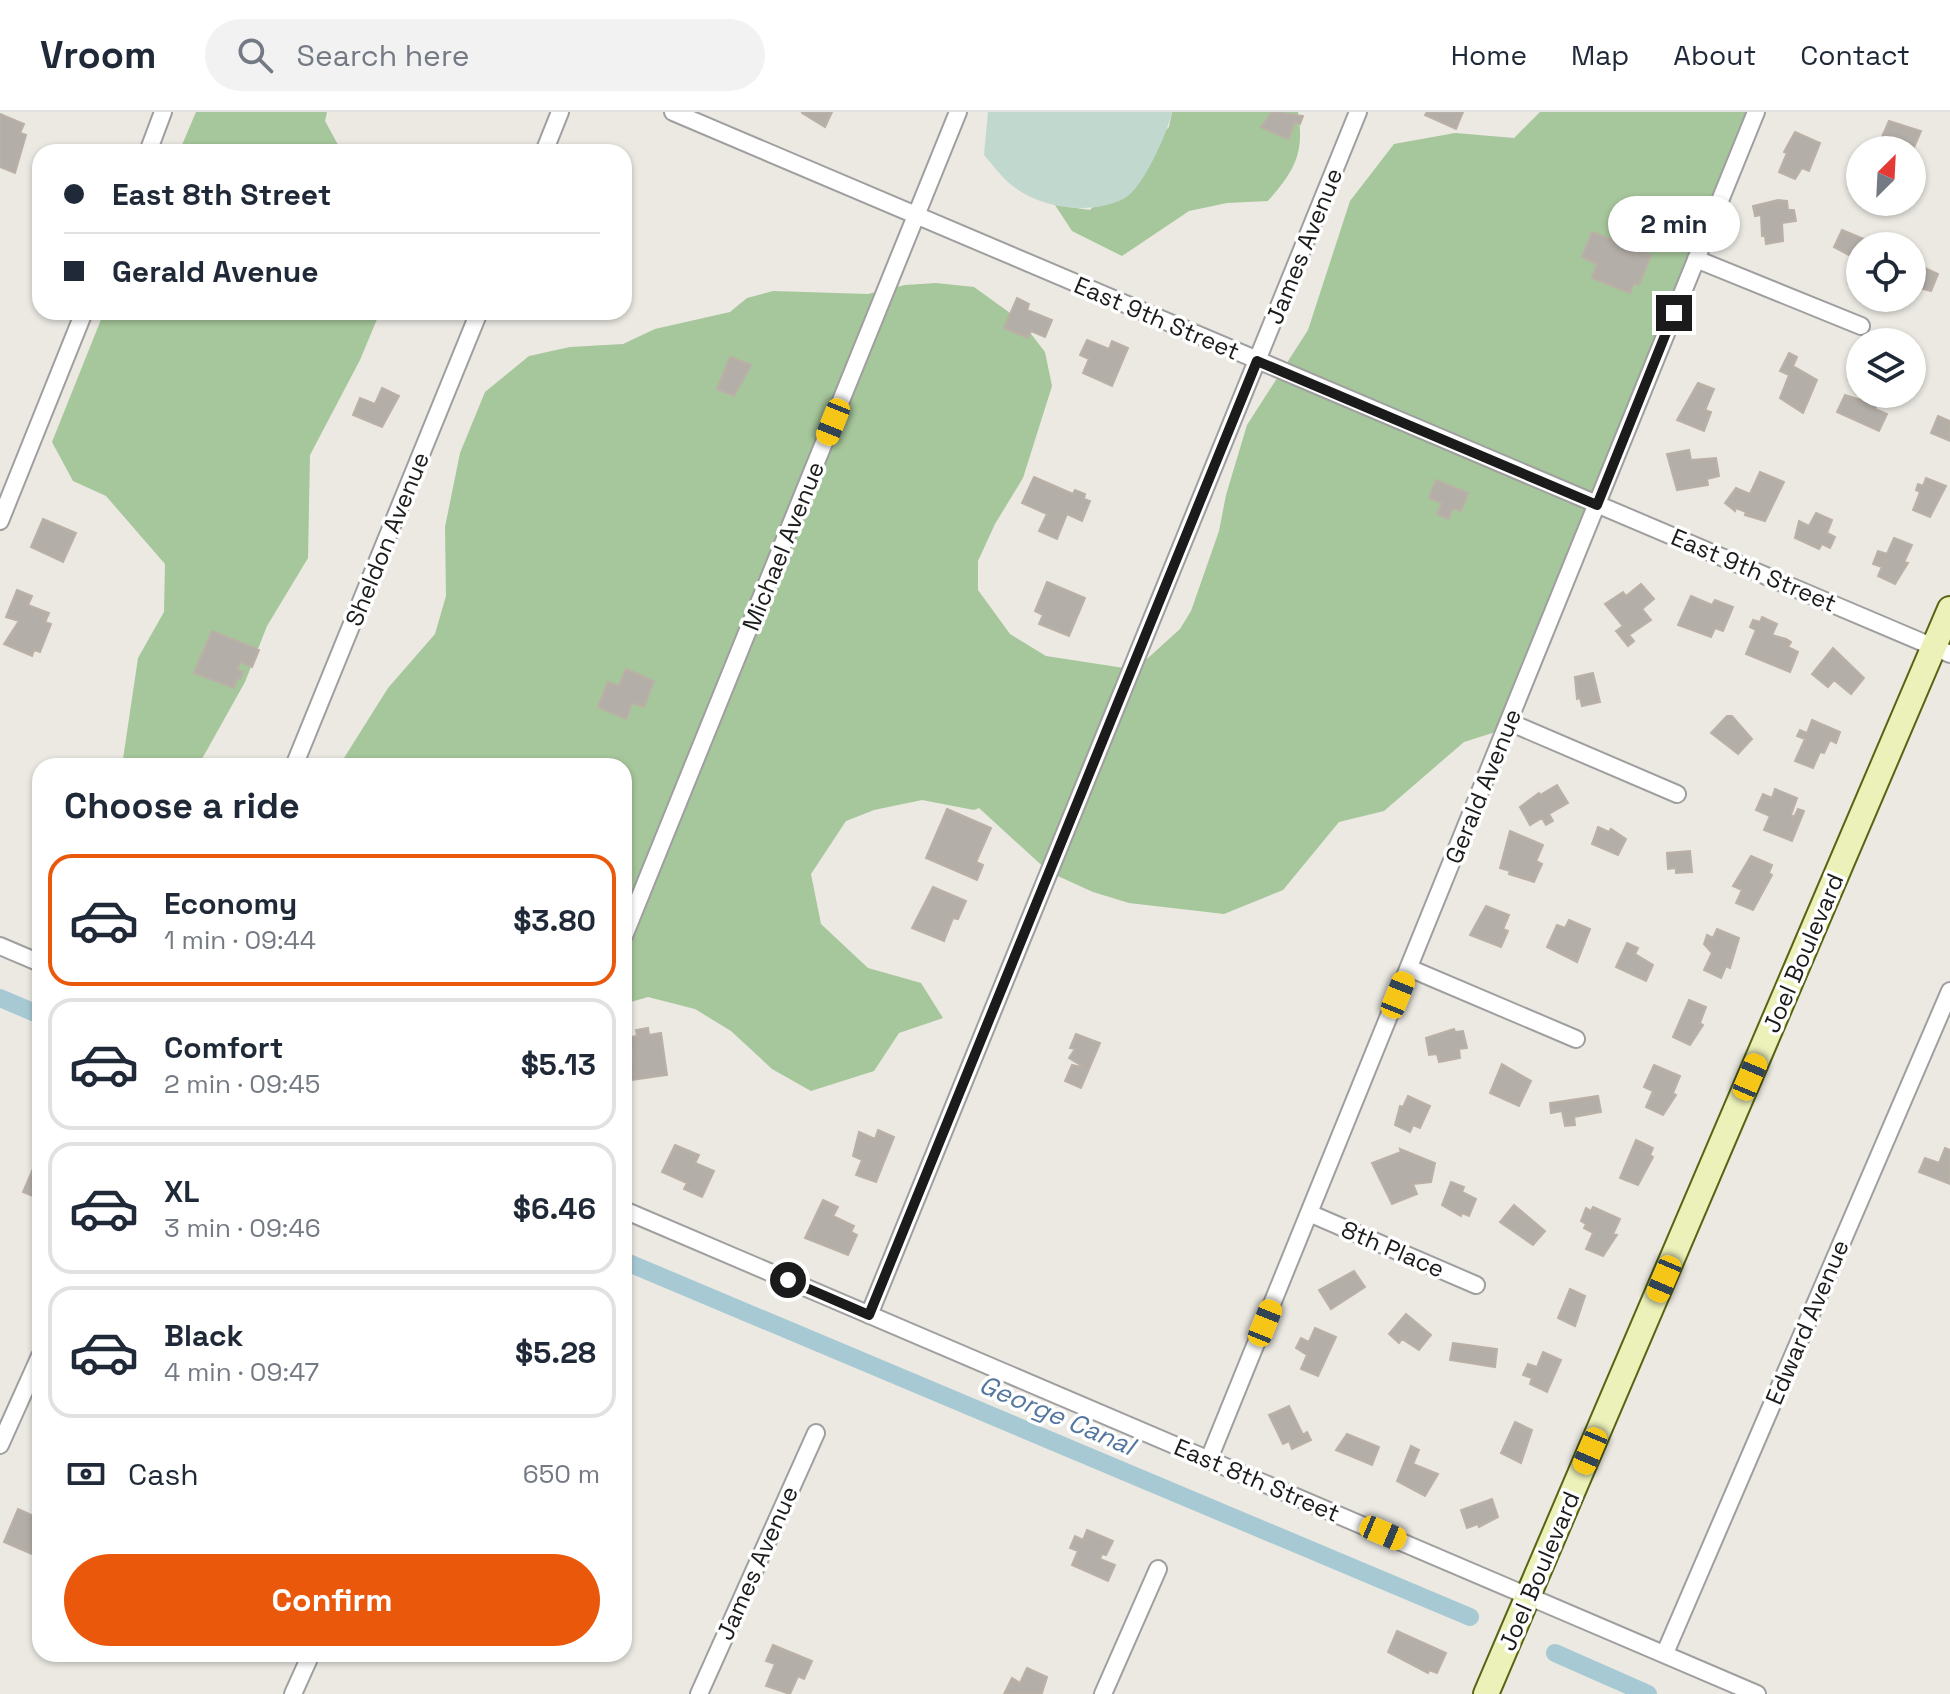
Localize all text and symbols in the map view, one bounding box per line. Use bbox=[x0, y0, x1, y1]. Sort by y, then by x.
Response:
search box bbox=[205, 19, 765, 91]
text: Vroom bbox=[40, 31, 157, 79]
icon: search bbox=[233, 33, 277, 77]
text: Search here bbox=[297, 36, 469, 75]
text: Home bbox=[1451, 37, 1527, 73]
text: Map bbox=[1571, 37, 1629, 73]
text: About bbox=[1673, 37, 1756, 73]
text: Contact bbox=[1800, 37, 1910, 73]
north arrow bbox=[1846, 136, 1926, 216]
map controls bbox=[1846, 136, 1926, 408]
street label: James Avenue bbox=[1259, 163, 1349, 329]
text: East 8th Street bbox=[112, 175, 331, 214]
callout: 2 min bbox=[1608, 197, 1740, 253]
text: 2 min bbox=[1640, 207, 1708, 241]
button: locate bbox=[1846, 232, 1926, 312]
text: Gerald Avenue bbox=[112, 252, 319, 291]
street label: East 9th Street bbox=[1070, 269, 1244, 367]
route end bbox=[1656, 295, 1692, 331]
button: layers bbox=[1846, 328, 1926, 408]
car bbox=[813, 395, 853, 449]
street label: Sheldon Avenue bbox=[338, 447, 436, 631]
street label: Michael Avenue bbox=[735, 457, 831, 635]
street label: East 9th Street bbox=[1667, 521, 1841, 619]
street label: Gerald Avenue bbox=[1438, 704, 1528, 868]
text: Choose a ride bbox=[64, 783, 300, 829]
street label: Joel Boulevard bbox=[1755, 869, 1851, 1037]
icon: car bbox=[68, 884, 140, 956]
text: Economy bbox=[164, 884, 297, 923]
text: $3.80 bbox=[513, 901, 596, 940]
text: 1 min · 09:44 bbox=[164, 923, 316, 957]
car bbox=[1378, 968, 1418, 1022]
icon: car bbox=[68, 1028, 140, 1100]
text: Comfort bbox=[164, 1028, 283, 1067]
text: $5.13 bbox=[521, 1045, 596, 1084]
car bbox=[1730, 1050, 1770, 1104]
text: 2 min · 09:45 bbox=[164, 1067, 320, 1101]
icon: car bbox=[68, 1172, 140, 1244]
text: XL bbox=[164, 1172, 200, 1211]
text: $6.46 bbox=[513, 1189, 596, 1228]
text: 3 min · 09:46 bbox=[164, 1211, 321, 1245]
street label: 8th Place bbox=[1337, 1213, 1449, 1285]
street label: Edward Avenue bbox=[1758, 1235, 1856, 1409]
car bbox=[1644, 1252, 1684, 1306]
route start bbox=[770, 1262, 806, 1298]
car bbox=[1245, 1296, 1285, 1350]
icon: car bbox=[68, 1316, 140, 1388]
text: Black bbox=[164, 1316, 243, 1355]
text: $5.28 bbox=[515, 1333, 596, 1372]
text: 4 min · 09:47 bbox=[164, 1355, 319, 1389]
water label: George Canal bbox=[974, 1367, 1142, 1464]
car bbox=[1570, 1424, 1610, 1478]
street label: East 8th Street bbox=[1169, 1431, 1345, 1529]
icon: cash bbox=[64, 1452, 108, 1496]
text: Cash bbox=[128, 1455, 199, 1494]
text: 650 m bbox=[523, 1457, 600, 1491]
street label: James Avenue bbox=[709, 1481, 805, 1645]
street label: Joel Boulevard bbox=[1491, 1487, 1587, 1655]
car bbox=[1356, 1513, 1410, 1553]
button: Confirm bbox=[64, 1554, 600, 1646]

